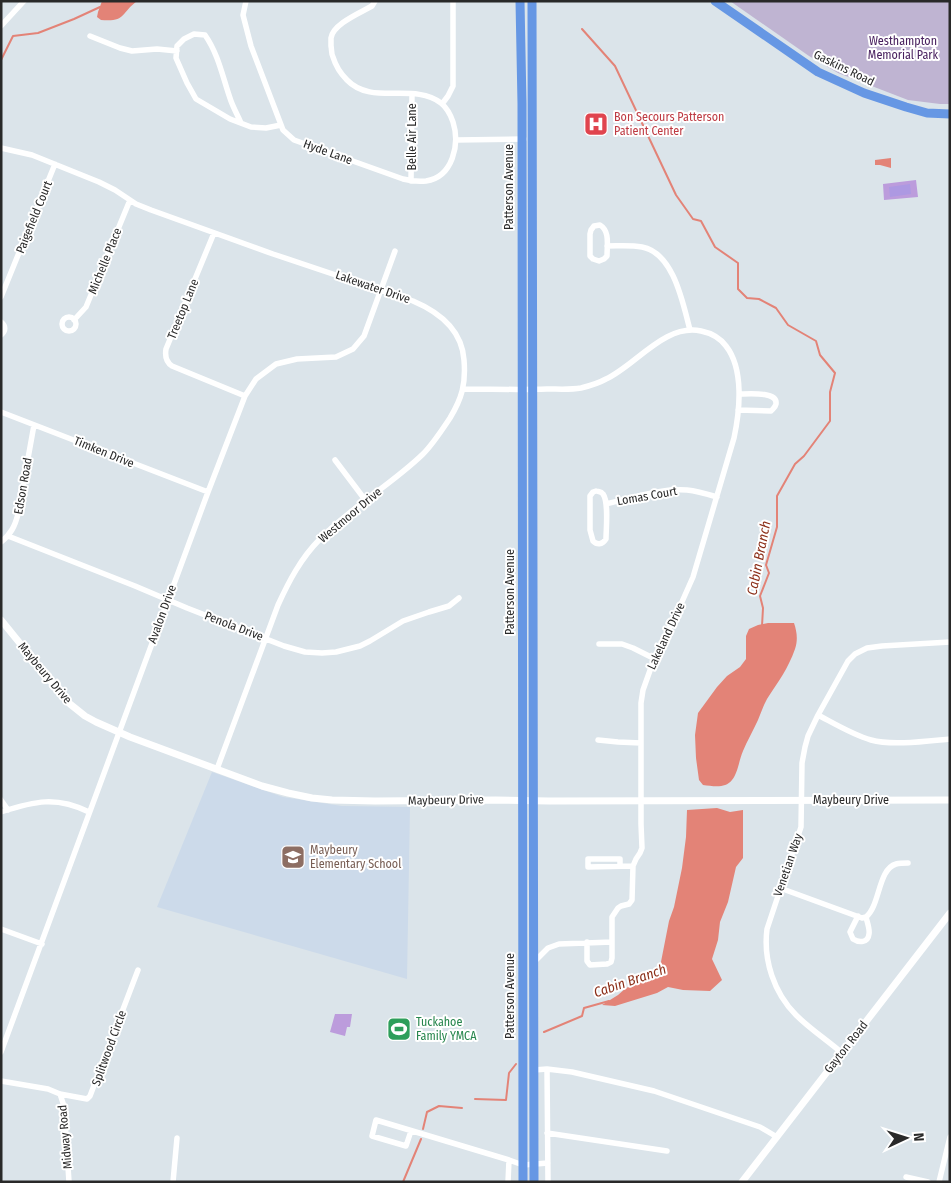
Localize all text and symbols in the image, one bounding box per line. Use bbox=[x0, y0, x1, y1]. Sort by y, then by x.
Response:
park label: Westhampton Memorial Park bbox=[868, 34, 939, 62]
street label: Gaskins Road bbox=[811, 47, 877, 89]
street label: Belle Air Lane bbox=[405, 103, 419, 171]
place label: Bon Secours Patterson Patient Center bbox=[614, 110, 724, 138]
hospital icon: Bon Secours Patterson Patient Center bbox=[583, 111, 609, 137]
street label: Hyde Lane bbox=[302, 137, 354, 167]
street label: Patterson Avenue bbox=[502, 144, 516, 230]
street label: Paigefield Court bbox=[13, 179, 55, 255]
street label: Michelle Place bbox=[85, 226, 125, 296]
street label: Lakewater Drive bbox=[334, 268, 412, 306]
street label: Treetop Lane bbox=[165, 277, 201, 341]
street label: Timken Drive bbox=[72, 434, 136, 470]
street label: Edson Road bbox=[11, 457, 35, 515]
street label: Westmoor Drive bbox=[316, 484, 384, 545]
street label: Lomas Court bbox=[616, 484, 678, 508]
water label: Cabin Branch bbox=[743, 519, 775, 597]
street label: Patterson Avenue bbox=[503, 549, 517, 635]
street label: Avalon Drive bbox=[145, 583, 179, 645]
street label: Lakeland Drive bbox=[644, 600, 688, 672]
street label: Penola Drive bbox=[203, 608, 265, 644]
street label: Maybeury Drive bbox=[15, 639, 75, 707]
street label: Maybeury Drive bbox=[408, 792, 484, 808]
street label: Maybeury Drive bbox=[813, 793, 889, 807]
street label: Venetian Way bbox=[771, 831, 806, 898]
place label: Maybeury Elementary School bbox=[310, 843, 401, 871]
school or university icon: Maybeury Elementary School bbox=[280, 844, 306, 870]
street label: Patterson Avenue bbox=[503, 953, 517, 1039]
water label: Cabin Branch bbox=[592, 961, 668, 1001]
street label: Splitwood Circle bbox=[89, 1008, 129, 1088]
place label: Tuckahoe Family YMCA bbox=[416, 1015, 477, 1043]
sports icon: Tuckahoe Family YMCA bbox=[386, 1016, 412, 1042]
street label: Gayton Road bbox=[821, 1018, 871, 1076]
street label: Midway Road bbox=[55, 1104, 75, 1170]
north arrow bbox=[881, 1113, 931, 1163]
text: N bbox=[910, 1132, 927, 1142]

